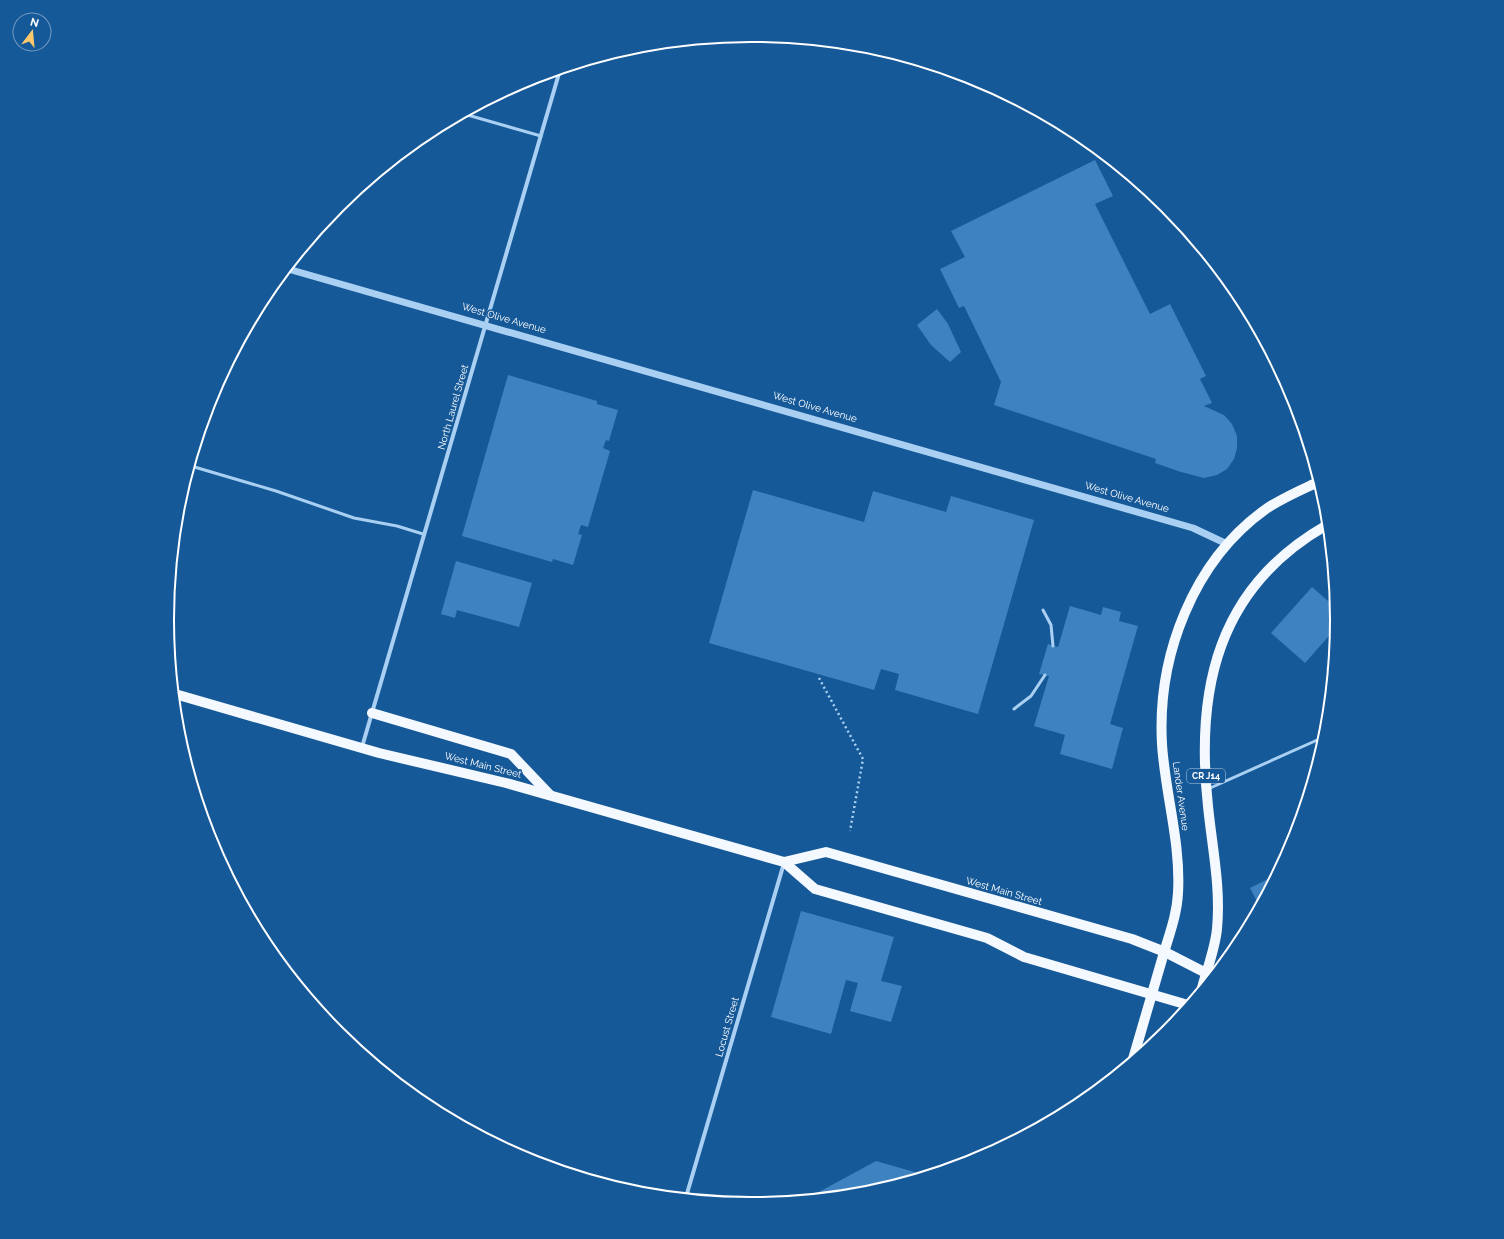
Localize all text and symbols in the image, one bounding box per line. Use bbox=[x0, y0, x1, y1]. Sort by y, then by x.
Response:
north arrow bbox=[12, 12, 52, 52]
text: N bbox=[29, 15, 40, 30]
street label: West Olive Avenue bbox=[461, 301, 548, 335]
street label: North Laurel Street bbox=[436, 363, 471, 451]
street label: West Olive Avenue bbox=[772, 390, 859, 424]
street label: West Olive Avenue bbox=[1084, 480, 1171, 514]
street label: West Main Street bbox=[443, 750, 523, 780]
street label: Lander Avenue bbox=[1171, 761, 1191, 831]
road number: CR J14 bbox=[1187, 769, 1225, 783]
street label: West Main Street bbox=[965, 875, 1044, 907]
street label: Locust Street bbox=[713, 995, 741, 1058]

